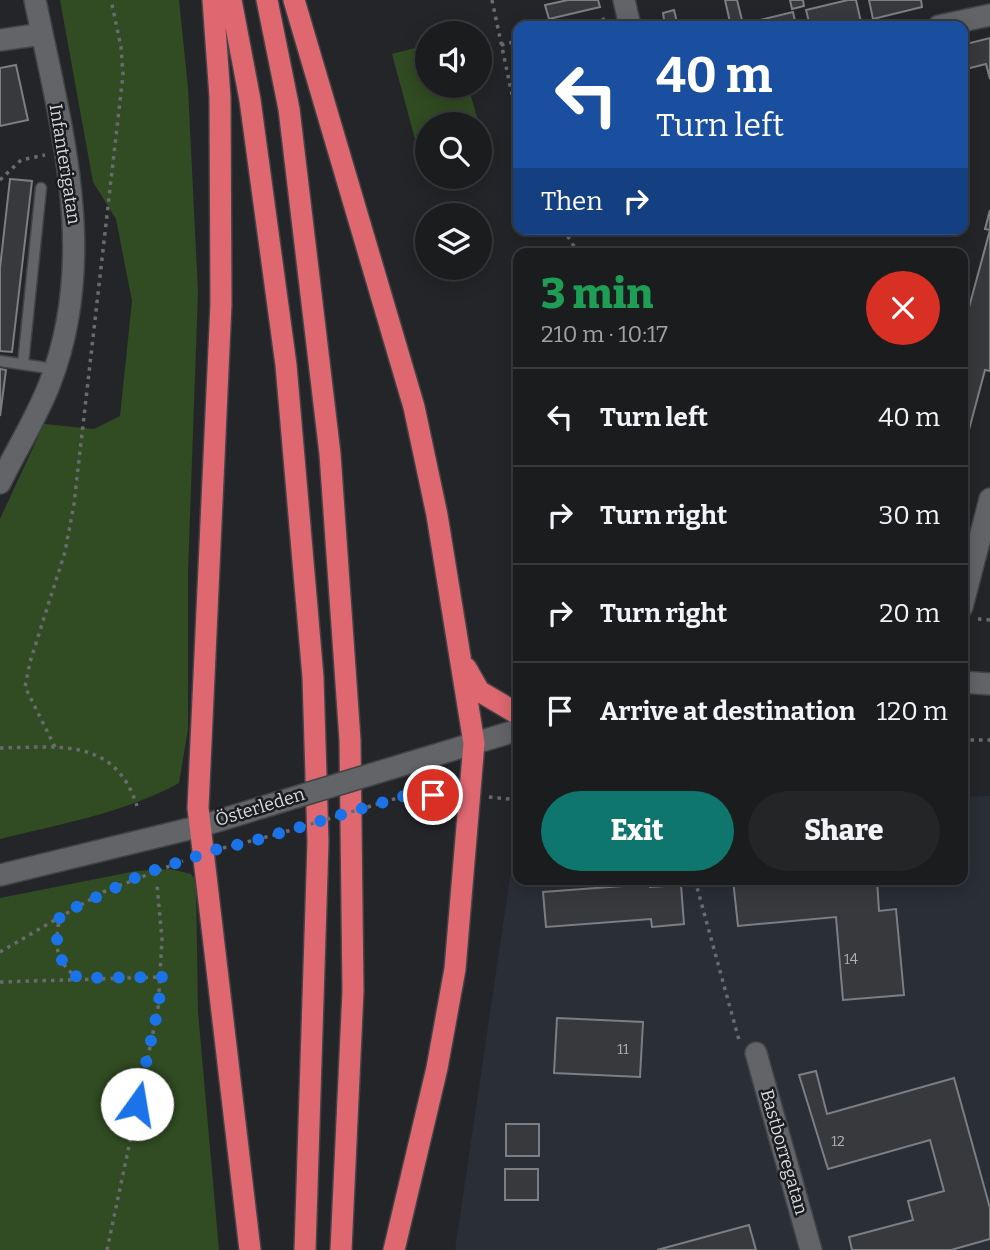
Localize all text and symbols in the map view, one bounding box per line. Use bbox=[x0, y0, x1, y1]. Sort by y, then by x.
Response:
map controls bbox=[415, 21, 492, 280]
button: sound bbox=[415, 21, 492, 98]
text: 40 m bbox=[656, 46, 773, 105]
icon: left bbox=[541, 49, 632, 140]
street label: Infanterigatan bbox=[45, 102, 85, 226]
text: Turn left bbox=[656, 106, 784, 144]
button: search bbox=[415, 112, 492, 189]
icon: right bbox=[617, 182, 655, 220]
text: Then bbox=[541, 186, 603, 217]
button: layers bbox=[415, 203, 492, 280]
text: 3 min bbox=[541, 269, 654, 319]
button: close bbox=[866, 271, 940, 345]
text: 210 m · 10:17 bbox=[541, 320, 668, 348]
icon: left bbox=[541, 398, 579, 436]
text: Turn left bbox=[600, 402, 708, 433]
text: 40 m bbox=[878, 402, 940, 433]
icon: right bbox=[541, 496, 579, 534]
text: Turn right bbox=[600, 500, 727, 531]
text: 30 m bbox=[879, 500, 940, 531]
icon: right bbox=[541, 594, 579, 632]
text: Turn right bbox=[600, 598, 727, 629]
text: 20 m bbox=[879, 598, 940, 629]
icon: arrive bbox=[541, 692, 579, 730]
text: Arrive at destination bbox=[600, 696, 855, 727]
text: 120 m bbox=[876, 696, 948, 727]
pin bbox=[403, 765, 463, 825]
icon: arrive bbox=[414, 776, 452, 814]
street label: Österleden bbox=[213, 783, 308, 831]
button: Exit bbox=[541, 791, 734, 871]
button: Share bbox=[748, 791, 940, 871]
house number: 14 bbox=[844, 951, 858, 968]
house number: 11 bbox=[617, 1041, 629, 1058]
position arrow bbox=[100, 1067, 174, 1141]
street label: Bastborregatan bbox=[756, 1087, 813, 1218]
house number: 12 bbox=[831, 1133, 845, 1150]

